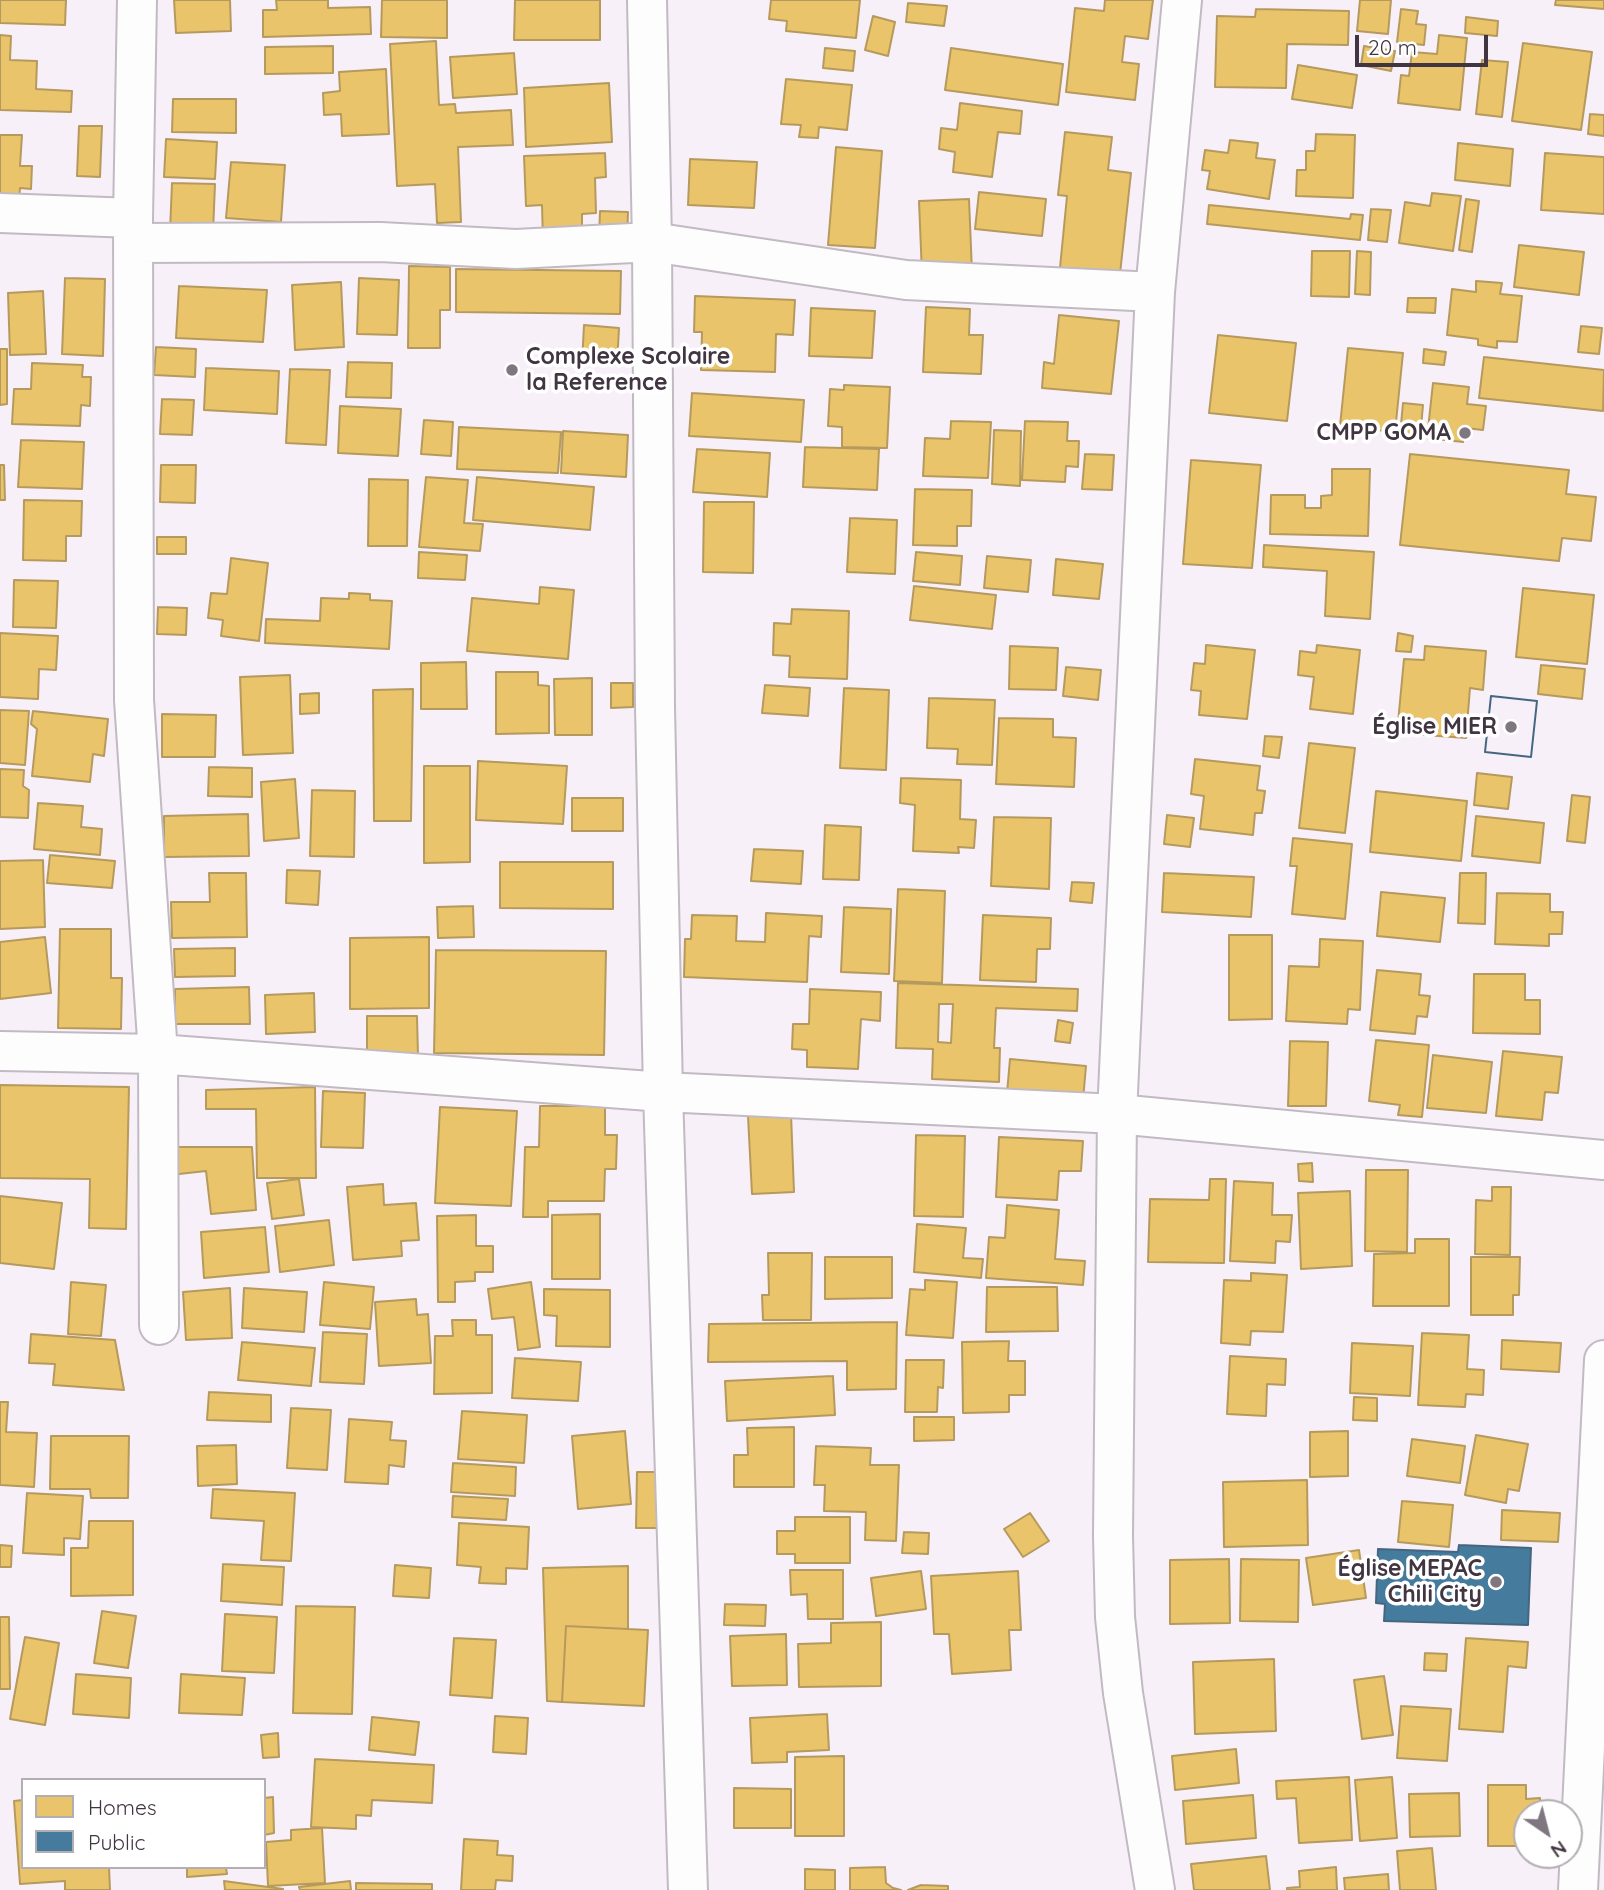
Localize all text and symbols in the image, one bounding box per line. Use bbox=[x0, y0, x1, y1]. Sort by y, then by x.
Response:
scale bar bbox=[1359, 21, 1492, 65]
text: 20 m bbox=[1368, 34, 1417, 60]
place label: Complexe Scolaire la Reference bbox=[526, 343, 730, 397]
marker: Complexe Scolaire la Reference bbox=[504, 362, 520, 378]
place label: CMPP GOMA bbox=[1317, 419, 1451, 447]
marker: CMPP GOMA bbox=[1457, 425, 1473, 441]
place label: Église MIER bbox=[1372, 713, 1497, 741]
marker: Église MIER bbox=[1503, 719, 1519, 735]
place label: Église MEPAC Chili City bbox=[1337, 1555, 1482, 1609]
marker: Église MEPAC Chili City bbox=[1488, 1574, 1504, 1590]
legend bbox=[21, 1778, 266, 1869]
text: Homes bbox=[88, 1794, 157, 1820]
north arrow bbox=[1513, 1799, 1583, 1869]
text: Public bbox=[88, 1829, 145, 1855]
text: N bbox=[1546, 1836, 1572, 1863]

